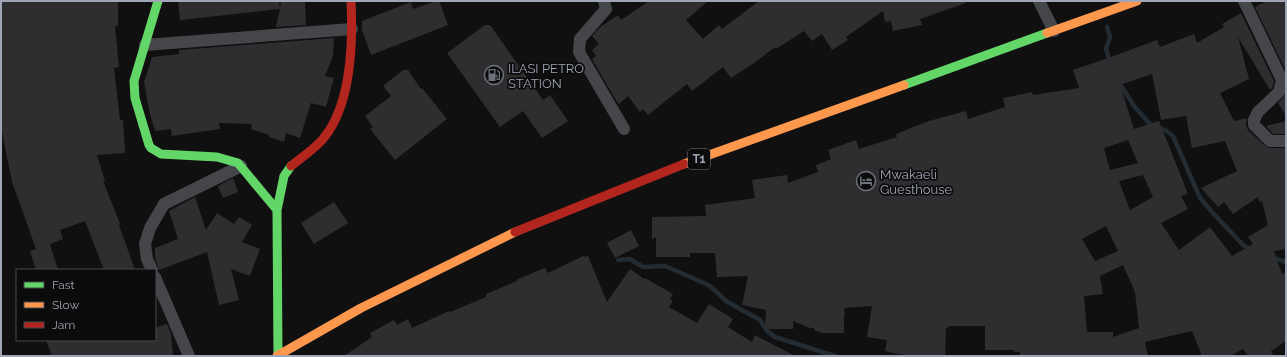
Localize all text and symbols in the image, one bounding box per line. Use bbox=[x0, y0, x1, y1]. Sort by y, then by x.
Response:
place label: ILASI PETRO STATION bbox=[508, 61, 584, 91]
fuel station icon: ILASI PETRO STATION bbox=[483, 64, 505, 86]
road number: T1 bbox=[688, 149, 710, 169]
place label: Mwakaeli Guesthouse bbox=[880, 167, 953, 197]
hotel icon: Mwakaeli Guesthouse bbox=[855, 170, 877, 192]
legend bbox=[16, 269, 156, 341]
text: Fast bbox=[52, 278, 75, 292]
text: Slow bbox=[52, 298, 79, 312]
text: Jam bbox=[52, 318, 75, 332]

